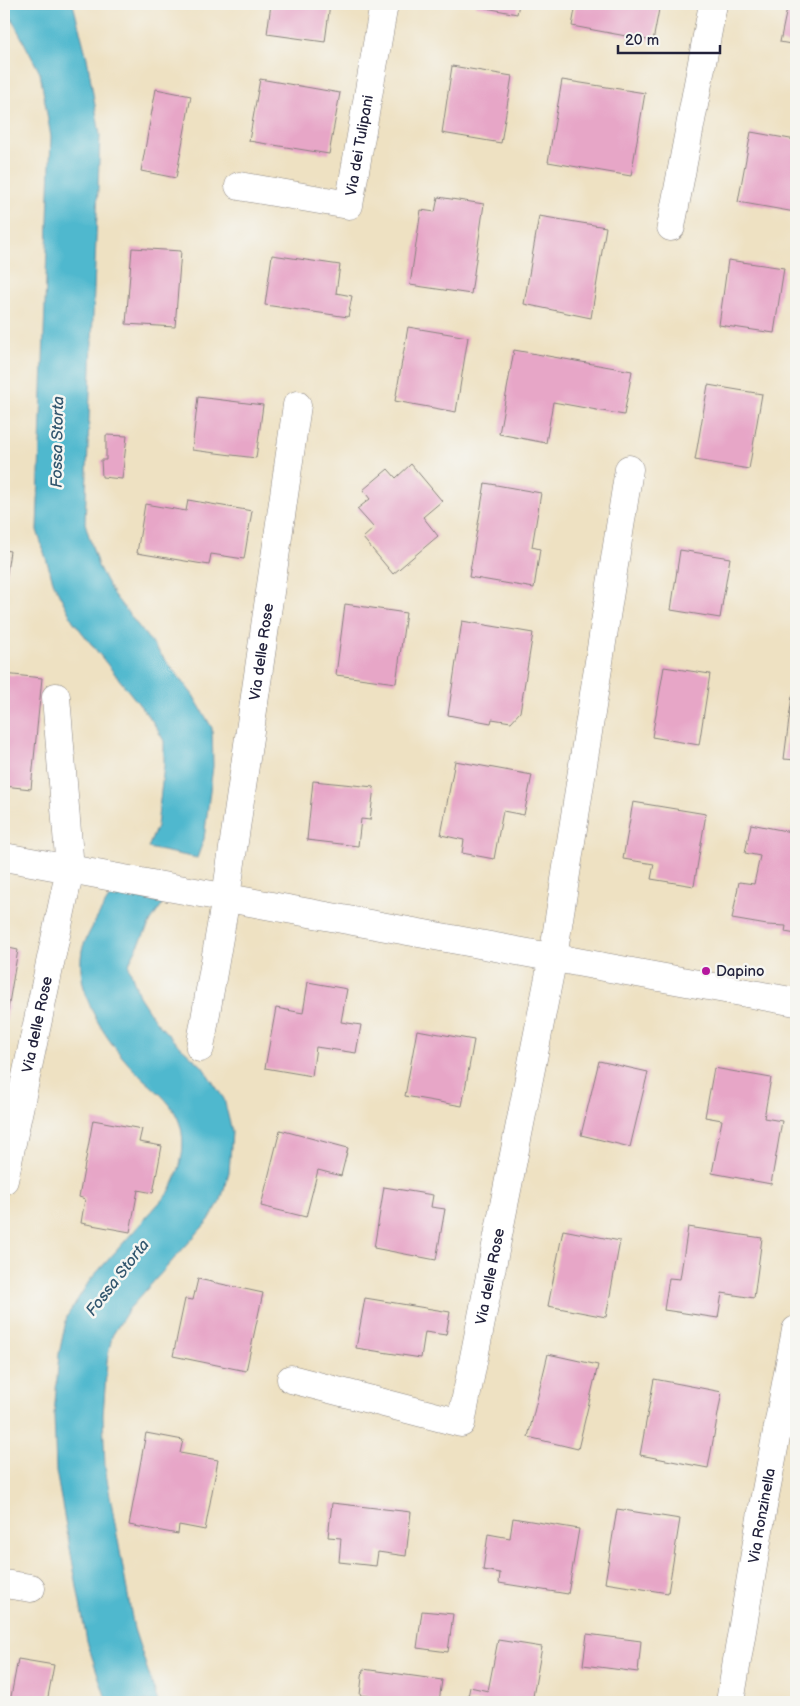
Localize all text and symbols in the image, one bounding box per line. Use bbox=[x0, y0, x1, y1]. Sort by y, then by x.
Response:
scale bar bbox=[618, 22, 720, 54]
text: 20 m bbox=[625, 31, 659, 50]
street label: Via dei Tulipani bbox=[341, 93, 377, 198]
water label: Fossa Storta bbox=[48, 396, 68, 488]
street label: Via delle Rose bbox=[245, 602, 278, 702]
place label: Dapino bbox=[716, 962, 764, 981]
marker: Dapino bbox=[700, 965, 712, 977]
street label: Via delle Rose bbox=[18, 974, 56, 1074]
street label: Via delle Rose bbox=[471, 1226, 509, 1326]
water label: Fossa Storta bbox=[82, 1236, 154, 1320]
street label: Via Ronzinella bbox=[744, 1467, 779, 1565]

